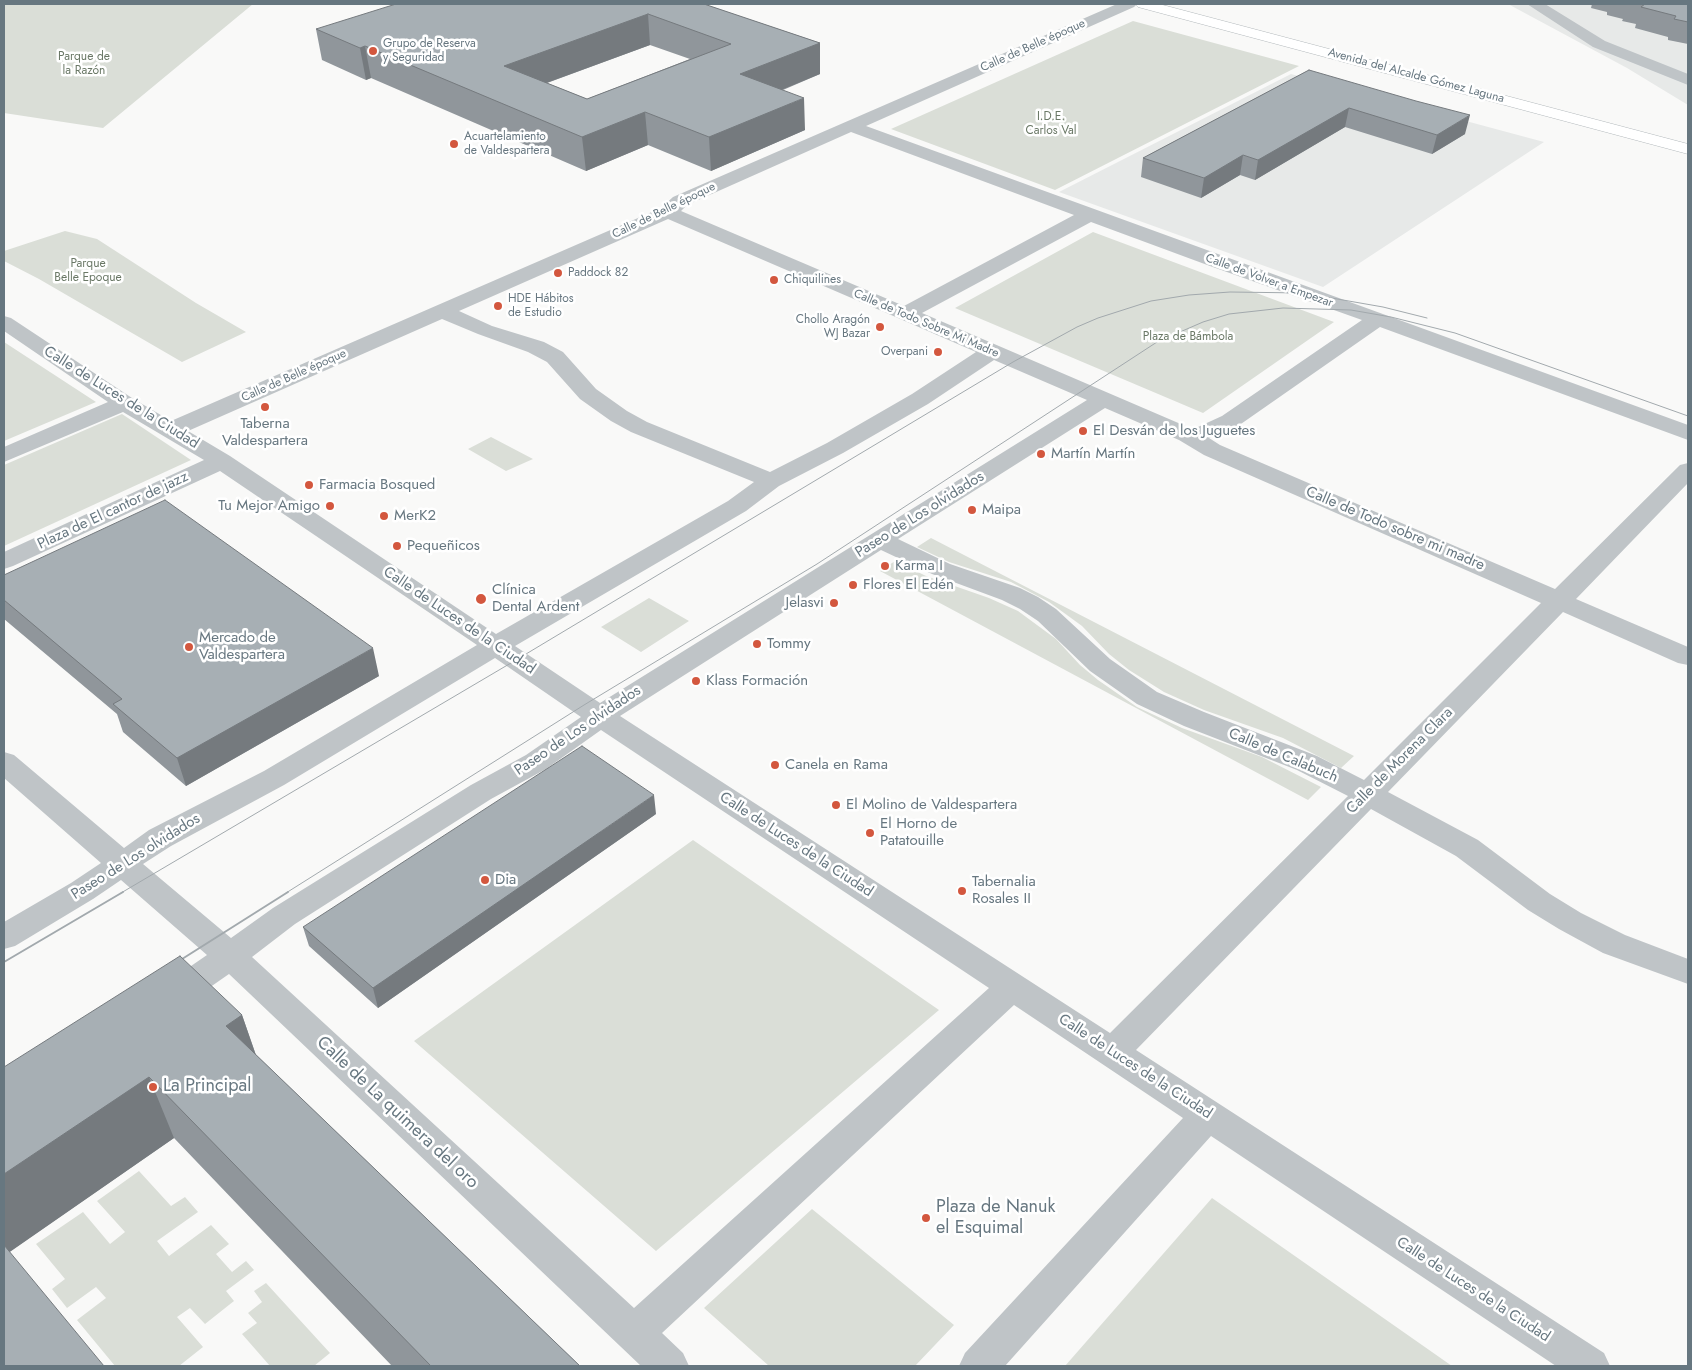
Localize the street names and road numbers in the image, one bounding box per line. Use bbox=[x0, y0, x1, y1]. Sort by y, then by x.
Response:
street label: Calle de Belle époque bbox=[978, 16, 1088, 76]
street label: Avenida del Alcalde Gómez Laguna bbox=[1326, 46, 1506, 106]
street label: Calle de Belle époque bbox=[610, 180, 718, 242]
street label: Calle de Volver a Empezar bbox=[1203, 251, 1335, 311]
street label: Calle de Todo Sobre Mi Madre bbox=[851, 287, 1001, 361]
street label: Calle de Luces de la Ciudad bbox=[40, 343, 202, 453]
street label: Calle de Belle époque bbox=[239, 346, 349, 406]
street label: Plaza de El cantor de jazz bbox=[35, 468, 191, 554]
street label: Paseo de Los olvidados bbox=[852, 468, 988, 562]
street label: Calle de Todo sobre mi madre bbox=[1303, 483, 1487, 575]
street label: Calle de Luces de la Ciudad bbox=[380, 563, 538, 679]
street label: Paseo de Los olvidados bbox=[511, 682, 645, 780]
street label: Calle de Morena Clara bbox=[1343, 704, 1457, 818]
street label: Calle de Calabuch bbox=[1226, 725, 1340, 787]
street label: Calle de Luces de la Ciudad bbox=[716, 789, 876, 901]
street label: Paseo de Los olvidados bbox=[68, 810, 204, 904]
street label: Calle de Luces de la Ciudad bbox=[1055, 1011, 1215, 1123]
street label: Calle de La quimera del oro bbox=[312, 1032, 482, 1194]
street label: Calle de Luces de la Ciudad bbox=[1393, 1234, 1553, 1346]

